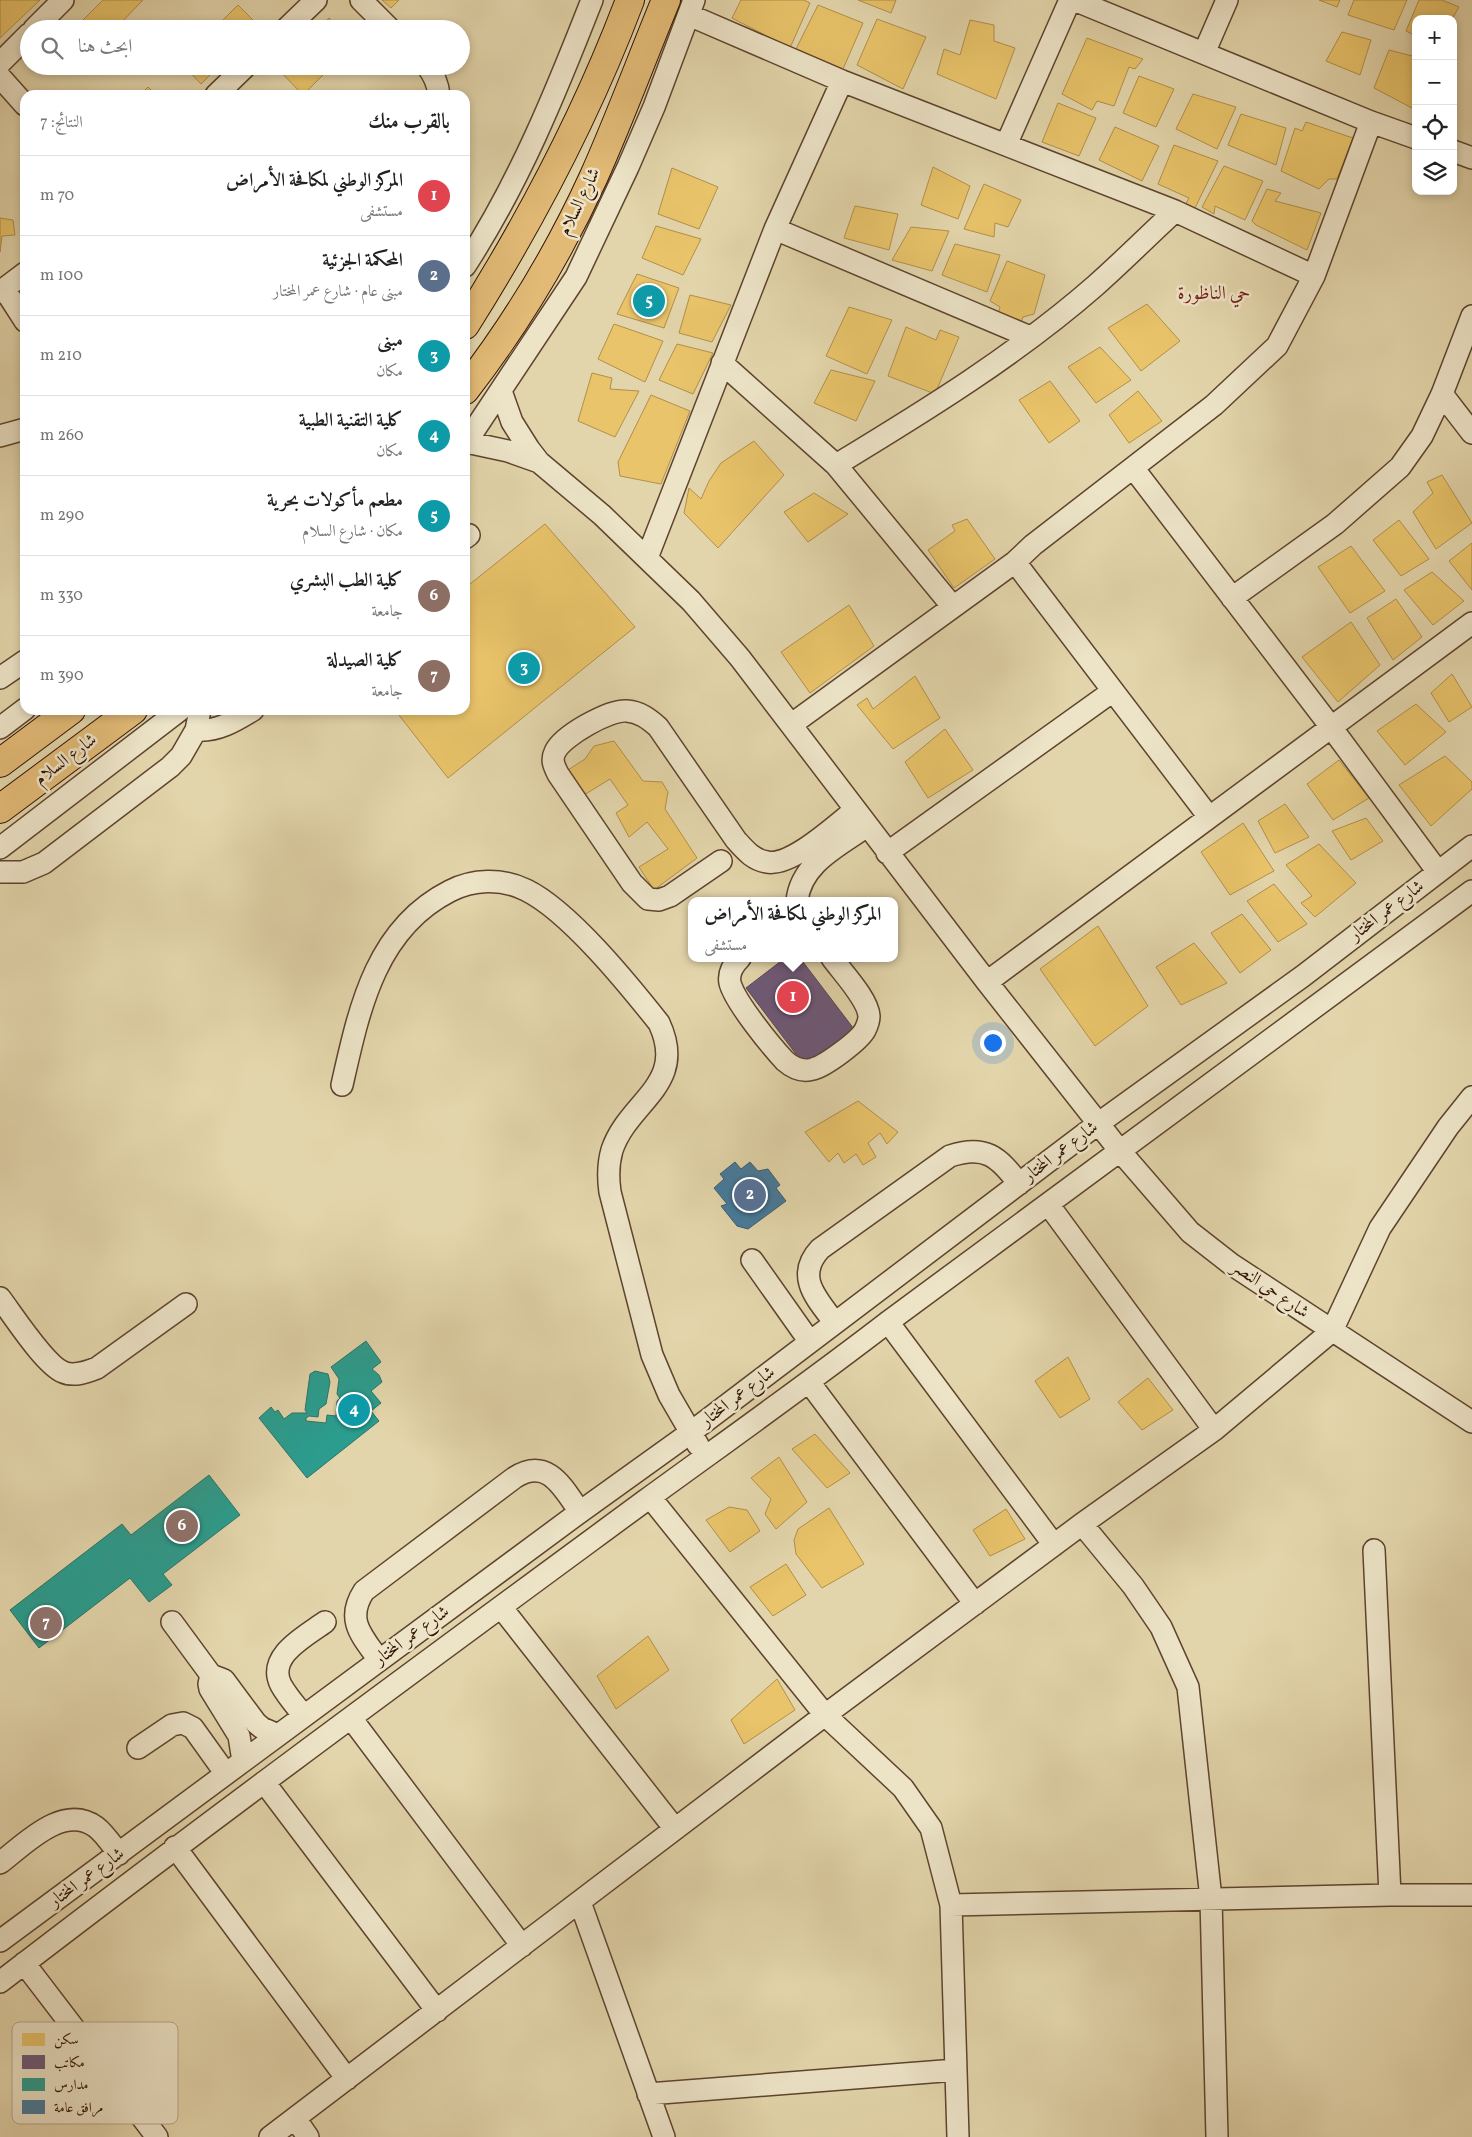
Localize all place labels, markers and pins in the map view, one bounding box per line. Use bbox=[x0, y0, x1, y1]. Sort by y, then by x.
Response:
pin: 5 bbox=[633, 282, 665, 320]
pin: 3 bbox=[508, 649, 540, 687]
pin: 1 bbox=[777, 978, 809, 1016]
pin: 2 bbox=[734, 1176, 766, 1214]
pin: 4 bbox=[338, 1391, 370, 1429]
pin: 6 bbox=[166, 1507, 198, 1545]
pin: 7 bbox=[30, 1604, 62, 1642]

